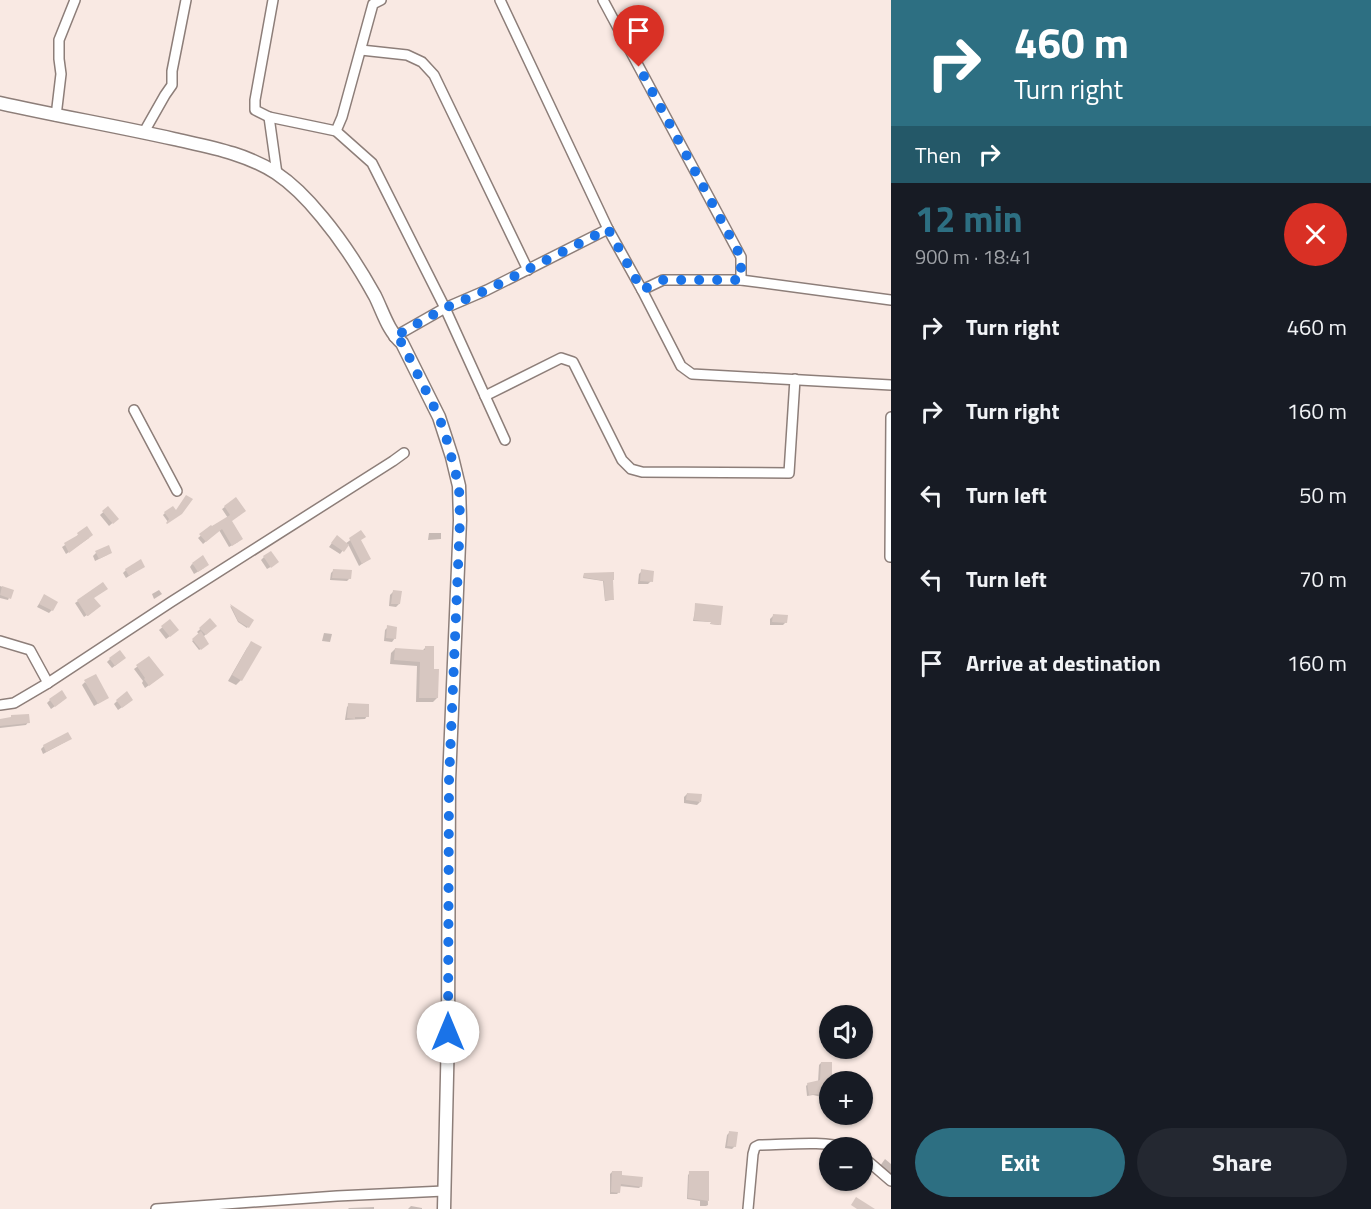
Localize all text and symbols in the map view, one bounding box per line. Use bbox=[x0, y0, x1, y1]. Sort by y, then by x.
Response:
pin bbox=[613, 5, 664, 67]
text: 460 m bbox=[1014, 10, 1129, 74]
icon: arrive bbox=[622, 14, 655, 47]
icon: right bbox=[915, 24, 993, 102]
text: Turn right bbox=[1014, 68, 1123, 109]
text: Then bbox=[915, 138, 961, 172]
icon: right bbox=[973, 138, 1006, 171]
text: 12 min bbox=[915, 191, 1023, 246]
button: close bbox=[1284, 203, 1347, 266]
text: 900 m · 18:41 bbox=[915, 241, 1032, 272]
text: Turn right bbox=[966, 310, 1060, 344]
text: 460 m bbox=[1287, 310, 1347, 344]
icon: right bbox=[915, 311, 948, 344]
text: Turn right bbox=[966, 394, 1060, 428]
text: 160 m bbox=[1287, 394, 1347, 428]
icon: right bbox=[915, 395, 948, 428]
text: Turn left bbox=[966, 478, 1047, 512]
text: 50 m bbox=[1299, 478, 1347, 512]
icon: left bbox=[915, 479, 948, 512]
text: Turn left bbox=[966, 562, 1047, 596]
text: 70 m bbox=[1299, 562, 1347, 596]
icon: left bbox=[915, 563, 948, 596]
text: Arrive at destination bbox=[966, 646, 1161, 680]
text: 160 m bbox=[1287, 646, 1347, 680]
icon: arrive bbox=[915, 647, 948, 680]
position arrow bbox=[416, 1000, 480, 1064]
map controls bbox=[819, 1005, 873, 1191]
button: sound bbox=[819, 1005, 873, 1059]
button: + bbox=[819, 1071, 873, 1125]
button: Exit bbox=[915, 1128, 1125, 1197]
button: Share bbox=[1137, 1128, 1347, 1197]
button: − bbox=[819, 1137, 873, 1191]

